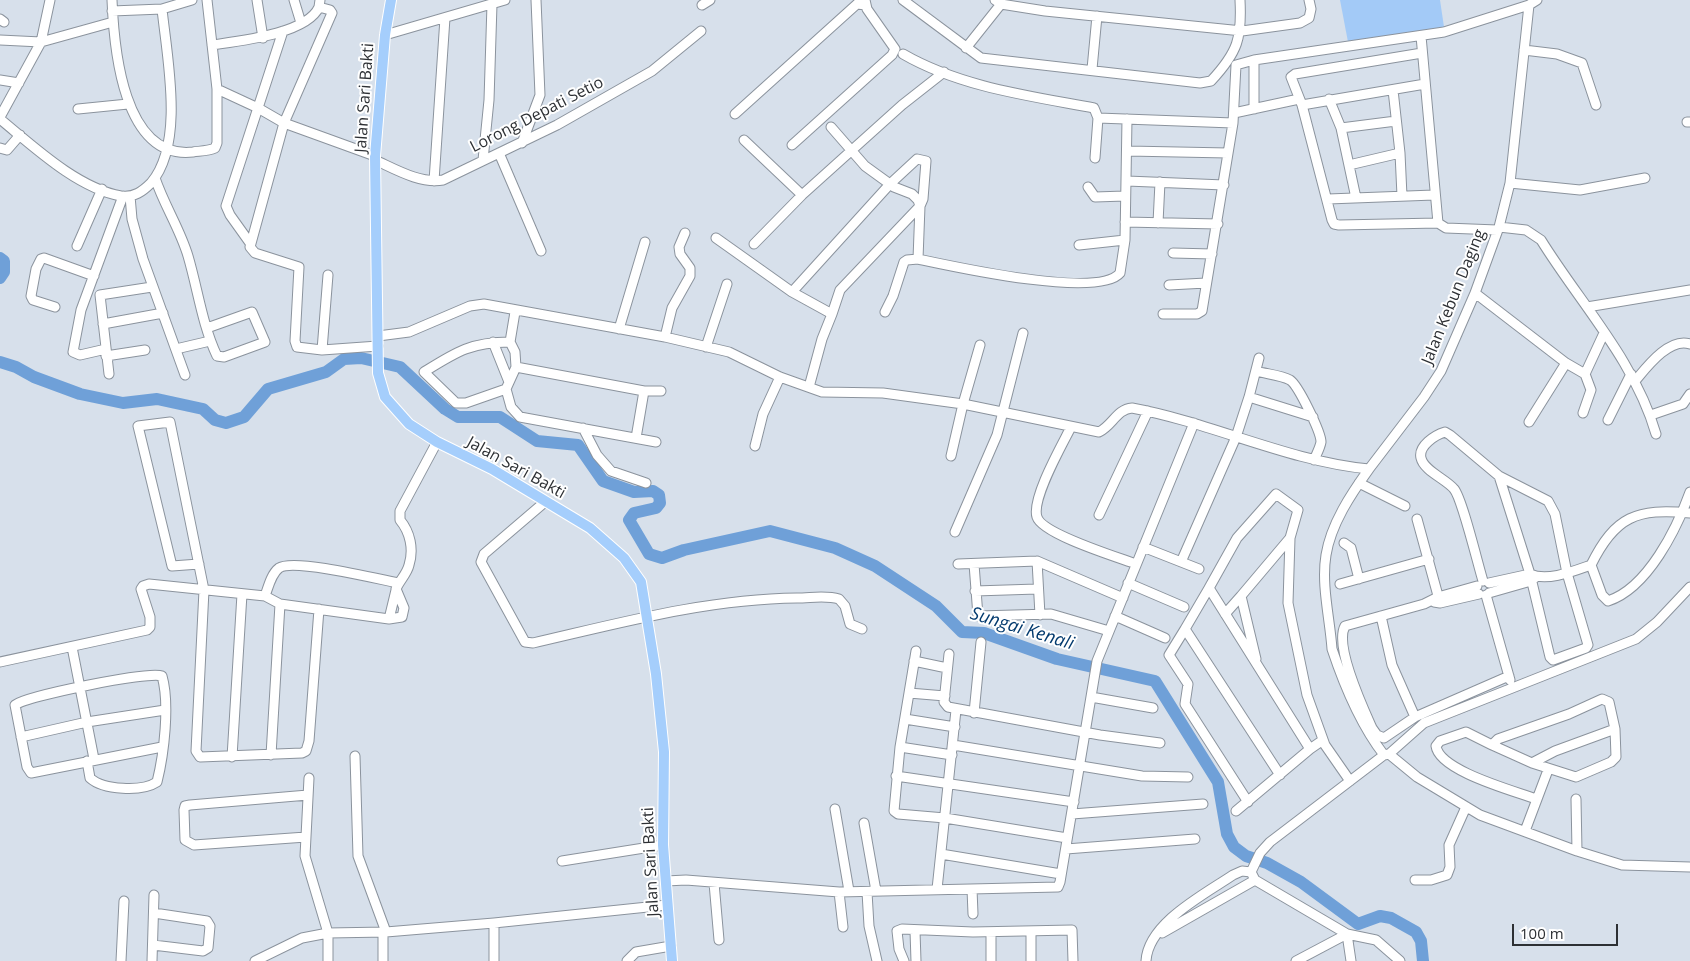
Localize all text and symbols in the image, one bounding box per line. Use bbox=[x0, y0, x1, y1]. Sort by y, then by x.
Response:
street label: Jalan Sari Bakti bbox=[352, 43, 378, 153]
street label: Lorong Depati Setio bbox=[467, 73, 607, 157]
street label: Jalan Kebun Daging bbox=[1418, 227, 1490, 367]
street label: Jalan Sari Bakti bbox=[463, 433, 569, 503]
water label: Sungai Kenali bbox=[968, 603, 1076, 655]
street label: Jalan Sari Bakti bbox=[639, 807, 663, 917]
scale bar bbox=[1515, 914, 1621, 946]
text: 100 m bbox=[1520, 923, 1564, 943]

